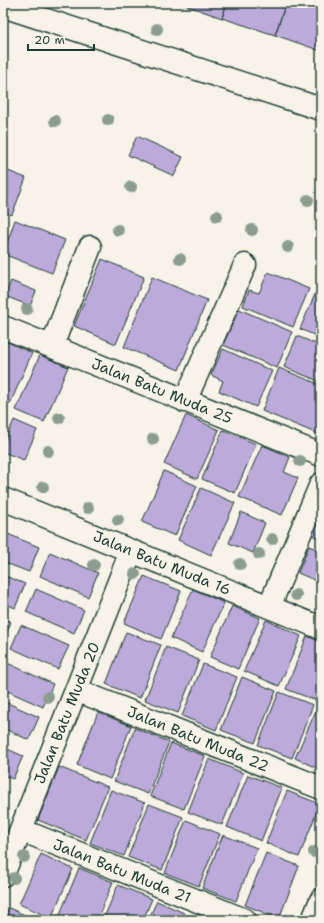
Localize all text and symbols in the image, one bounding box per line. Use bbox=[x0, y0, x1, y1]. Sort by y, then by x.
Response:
scale bar bbox=[28, 26, 94, 52]
text: 20 m bbox=[34, 32, 65, 48]
street label: Jalan Batu Muda 25 bbox=[89, 354, 235, 428]
street label: Jalan Batu Muda 16 bbox=[90, 526, 234, 600]
street label: Jalan Batu Muda 20 bbox=[29, 639, 105, 787]
street label: Jalan Batu Muda 22 bbox=[124, 701, 272, 777]
street label: Jalan Batu Muda 21 bbox=[50, 834, 194, 908]

